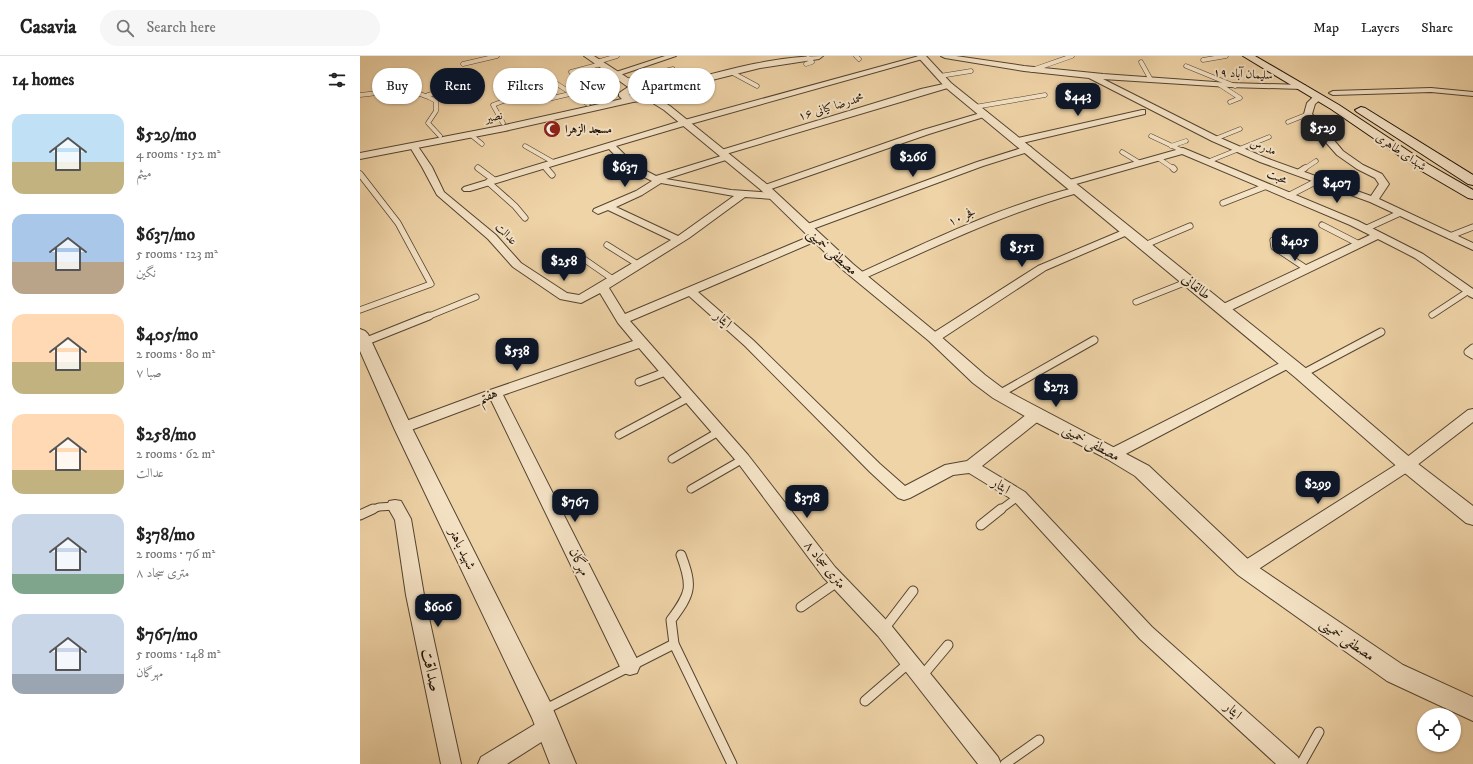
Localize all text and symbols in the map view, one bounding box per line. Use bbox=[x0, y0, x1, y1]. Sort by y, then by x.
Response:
search box bbox=[100, 10, 380, 46]
text: Casavia bbox=[20, 16, 76, 39]
icon: search bbox=[114, 17, 136, 39]
text: Search here bbox=[146, 18, 216, 37]
text: Map bbox=[1313, 19, 1339, 37]
text: Layers bbox=[1361, 19, 1399, 37]
text: Share bbox=[1421, 19, 1453, 37]
street label: سلیمان آباد ۱۹ bbox=[1213, 64, 1273, 83]
chip: Buy bbox=[372, 68, 422, 104]
chip: Rent bbox=[430, 68, 485, 104]
chip: Filters bbox=[493, 68, 558, 104]
chip: New bbox=[566, 68, 620, 104]
chip: Apartment bbox=[628, 68, 715, 104]
text: 14 homes bbox=[12, 69, 74, 91]
icon: filters bbox=[326, 69, 348, 91]
pin: $443 bbox=[1054, 83, 1102, 117]
text: $443 bbox=[1065, 88, 1091, 104]
street label: محمدرضا کیانی ۱۶ bbox=[796, 90, 866, 124]
street label: نصیر bbox=[482, 108, 504, 127]
pin: $529 bbox=[1299, 115, 1347, 149]
mosque icon: مسجد الزهرا bbox=[542, 119, 562, 139]
text: $529 bbox=[1310, 120, 1336, 136]
place label: مسجد الزهرا bbox=[565, 122, 612, 137]
text: $529/mo bbox=[136, 124, 196, 146]
icon: home bbox=[44, 130, 92, 178]
street label: شهدای طاهری bbox=[1373, 130, 1429, 174]
street label: مدرس bbox=[1248, 135, 1278, 159]
pin: $266 bbox=[889, 144, 937, 178]
text: 4 rooms · 152 m² bbox=[136, 146, 220, 162]
text: $266 bbox=[899, 149, 927, 165]
pin: $637 bbox=[601, 154, 649, 188]
text: $637 bbox=[612, 159, 638, 175]
text: میثم bbox=[136, 165, 152, 181]
street label: محبت bbox=[1265, 166, 1290, 188]
pin: $407 bbox=[1313, 170, 1361, 204]
text: $407 bbox=[1323, 175, 1351, 191]
street label: فجر ۱۰ bbox=[946, 204, 978, 230]
street label: عدالت bbox=[492, 220, 521, 249]
text: $637/mo bbox=[136, 224, 195, 246]
street label: مصطفی خمینی bbox=[802, 224, 861, 280]
pin: $405 bbox=[1271, 228, 1319, 262]
icon: home bbox=[44, 230, 92, 278]
text: $405 bbox=[1281, 233, 1309, 249]
pin: $551 bbox=[998, 234, 1046, 268]
text: $551 bbox=[1010, 239, 1034, 255]
text: 5 rooms · 123 m² bbox=[136, 246, 218, 262]
pin: $258 bbox=[540, 248, 588, 282]
text: $258 bbox=[551, 253, 577, 269]
text: نگین bbox=[136, 265, 156, 281]
street label: طالقانی bbox=[1178, 270, 1214, 304]
street label: ایثار bbox=[709, 306, 736, 333]
text: $405/mo bbox=[136, 324, 198, 346]
icon: home bbox=[44, 330, 92, 378]
pin: $538 bbox=[493, 338, 541, 372]
text: $538 bbox=[505, 343, 529, 359]
text: 2 rooms · 80 m² bbox=[136, 346, 215, 362]
text: صبا ۷ bbox=[136, 365, 162, 381]
pin: $273 bbox=[1032, 374, 1080, 408]
text: $273 bbox=[1044, 379, 1068, 395]
street label: هفتم bbox=[476, 384, 502, 412]
street label: مصطفی خمینی bbox=[1059, 420, 1123, 467]
text: $258/mo bbox=[136, 424, 196, 446]
icon: home bbox=[44, 430, 92, 478]
text: 2 rooms · 62 m² bbox=[136, 446, 215, 462]
text: عدالت bbox=[136, 465, 164, 481]
pin: $299 bbox=[1294, 471, 1342, 505]
street label: ایثار bbox=[987, 472, 1014, 498]
text: $299 bbox=[1305, 476, 1331, 492]
pin: $378 bbox=[783, 485, 831, 519]
pin: $767 bbox=[551, 489, 599, 523]
text: $378 bbox=[794, 490, 820, 506]
text: $767 bbox=[561, 494, 589, 510]
street label: شهید باهنر bbox=[443, 523, 480, 573]
text: $378/mo bbox=[136, 524, 195, 546]
icon: home bbox=[44, 530, 92, 578]
street label: ۸ متری سجاد bbox=[800, 537, 850, 593]
street label: مهرگان bbox=[565, 545, 593, 579]
text: 2 rooms · 76 m² bbox=[136, 546, 215, 562]
text: ۸ متری سجاد bbox=[136, 565, 189, 581]
pin: $606 bbox=[414, 594, 462, 628]
text: $606 bbox=[424, 599, 452, 615]
street label: مصطفی خمینی bbox=[1316, 615, 1378, 666]
text: $767/mo bbox=[136, 624, 197, 646]
icon: home bbox=[44, 630, 92, 678]
text: 5 rooms · 148 m² bbox=[136, 646, 221, 662]
street label: صداقت bbox=[416, 646, 446, 694]
text: مهرگان bbox=[136, 665, 163, 681]
street label: ایثار bbox=[1219, 697, 1246, 724]
map controls bbox=[1417, 708, 1461, 752]
button: locate bbox=[1417, 708, 1461, 752]

